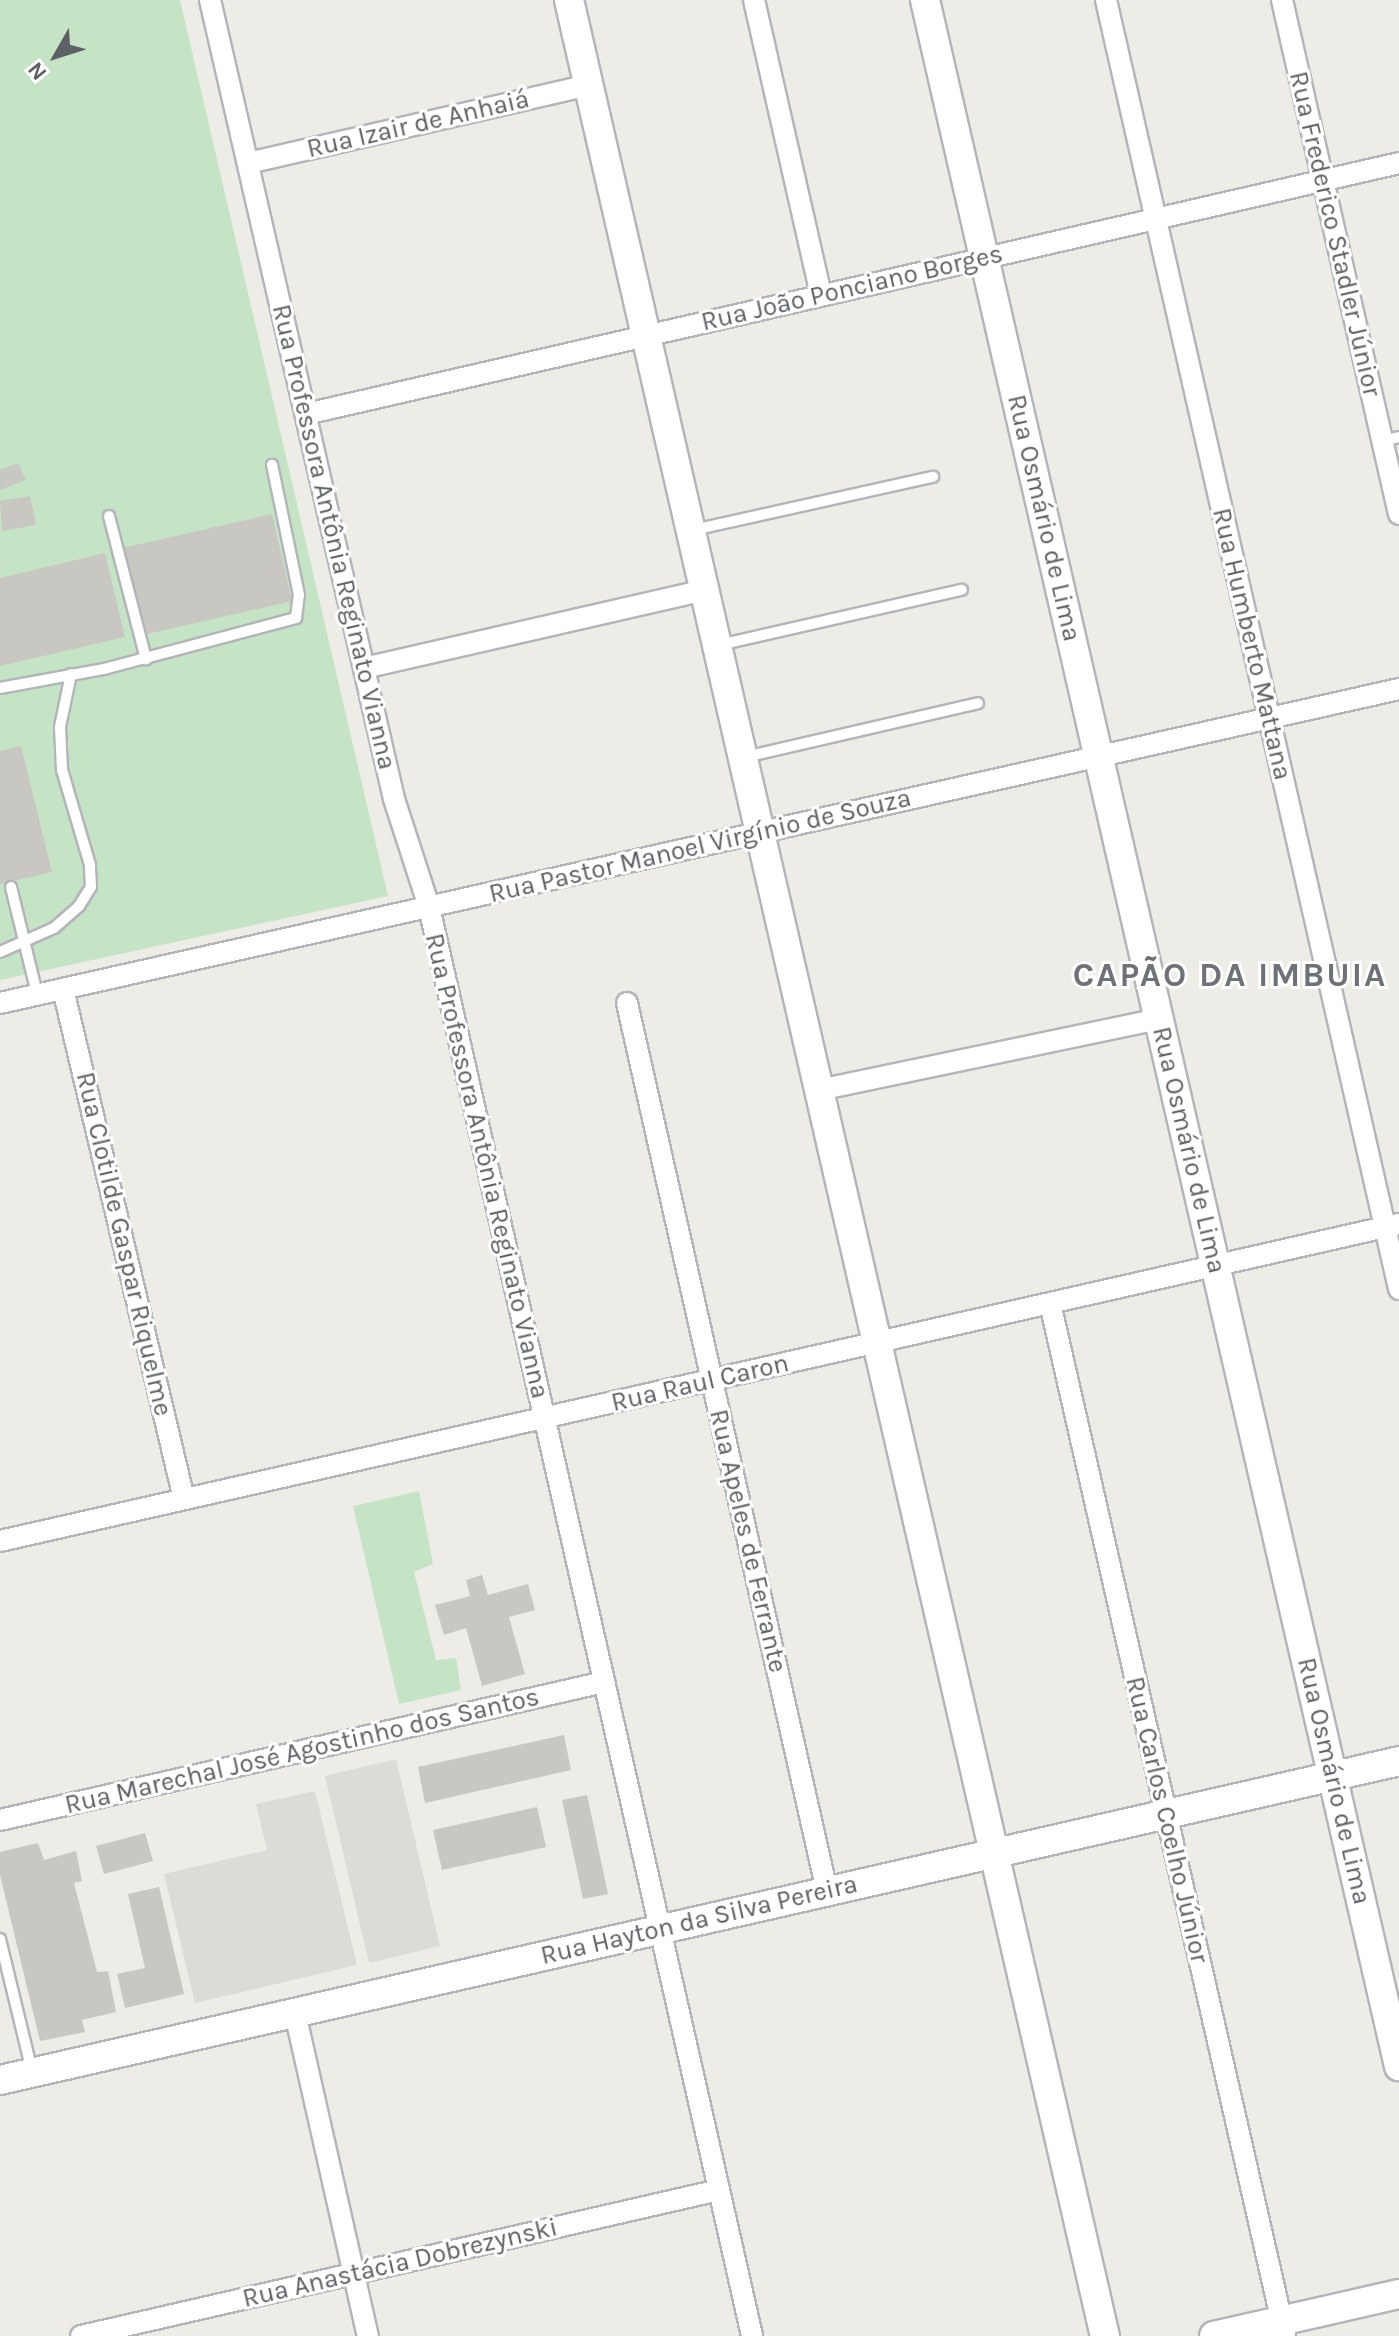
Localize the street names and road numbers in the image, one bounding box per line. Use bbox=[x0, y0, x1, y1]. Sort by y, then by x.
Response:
street label: Rua Frederico Stadler Júnior bbox=[1282, 68, 1388, 400]
street label: Rua Izair de Anhaiá bbox=[304, 83, 532, 165]
street label: Rua João Ponciano Borges bbox=[698, 238, 1006, 338]
street label: Rua Professora Antônia Reginato Vianna bbox=[265, 301, 403, 773]
street label: Rua Osmário de Lima bbox=[1000, 392, 1088, 644]
street label: Rua Humberto Mattana bbox=[1206, 505, 1298, 783]
street label: Rua Pastor Manoel Virgínio de Souza bbox=[486, 782, 914, 910]
street label: Rua Professora Antônia Reginato Vianna bbox=[418, 930, 556, 1402]
street label: Rua Osmário de Lima bbox=[1145, 1024, 1233, 1276]
street label: Rua Clotilde Gaspar Riquelme bbox=[69, 1069, 179, 1419]
street label: Rua Raul Caron bbox=[608, 1347, 792, 1419]
street label: Rua Apeles de Ferrante bbox=[703, 1406, 793, 1676]
street label: Rua Osmário de Lima bbox=[1290, 1655, 1378, 1907]
street label: Rua Carlos Coelho Júnior bbox=[1119, 1674, 1215, 1966]
street label: Rua Marechal José Agostinho dos Santos bbox=[62, 1681, 542, 1821]
street label: Rua Hayton da Silva Pereira bbox=[538, 1868, 860, 1972]
street label: Rua Anastácia Dobrezynski bbox=[240, 2212, 560, 2314]

